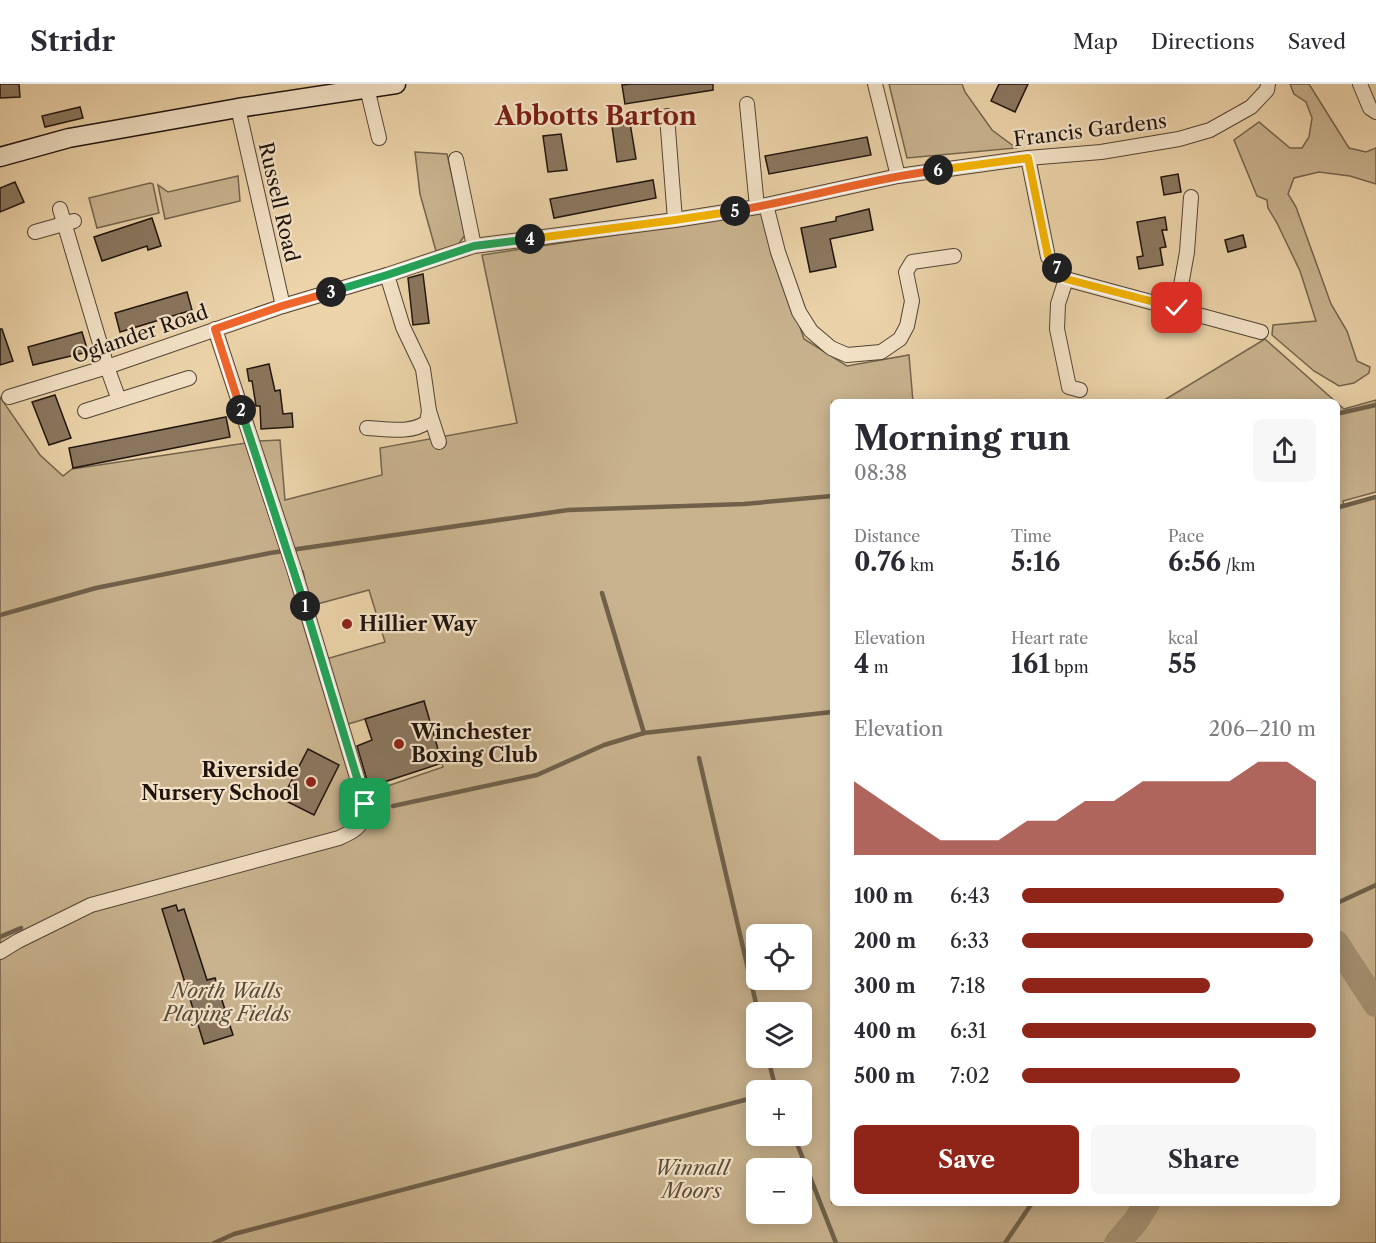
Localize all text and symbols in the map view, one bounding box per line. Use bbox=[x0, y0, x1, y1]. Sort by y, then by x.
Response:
text: Stridr bbox=[30, 24, 115, 58]
text: Map bbox=[1073, 29, 1118, 54]
text: Directions bbox=[1151, 29, 1255, 54]
text: Saved bbox=[1288, 29, 1346, 54]
district label: Abbotts Barton bbox=[494, 100, 697, 132]
street label: Francis Gardens bbox=[1012, 109, 1168, 151]
street label: Russell Road bbox=[254, 140, 304, 264]
pin: 6 bbox=[923, 155, 953, 185]
text: 6 bbox=[933, 160, 943, 180]
pin: 5 bbox=[720, 196, 750, 226]
text: 5 bbox=[731, 201, 739, 221]
pin: 4 bbox=[515, 224, 545, 254]
text: 4 bbox=[525, 229, 535, 249]
pin: 7 bbox=[1042, 253, 1072, 283]
text: 7 bbox=[1053, 258, 1061, 278]
pin: 3 bbox=[316, 277, 346, 307]
text: 3 bbox=[326, 282, 336, 302]
pin bbox=[1151, 282, 1202, 333]
icon: check bbox=[1160, 291, 1193, 324]
street label: Oglander Road bbox=[69, 299, 211, 369]
pin: 2 bbox=[226, 395, 256, 425]
text: 2 bbox=[236, 400, 246, 420]
text: Morning run bbox=[854, 418, 1070, 459]
button: share bbox=[1253, 419, 1316, 482]
text: 08:38 bbox=[854, 461, 907, 485]
text: Distance bbox=[854, 526, 920, 546]
text: Time bbox=[1011, 526, 1051, 546]
text: Pace bbox=[1168, 526, 1204, 546]
text: 0.76 bbox=[854, 546, 906, 578]
text: 5:16 bbox=[1011, 546, 1060, 578]
text: 6:56 bbox=[1168, 546, 1221, 578]
text: km bbox=[906, 555, 934, 575]
text: /km bbox=[1221, 555, 1255, 575]
pin: 1 bbox=[290, 591, 320, 621]
text: 1 bbox=[301, 596, 309, 616]
place label: Hillier Way bbox=[359, 612, 478, 636]
marker: Hillier Way bbox=[340, 617, 354, 631]
text: Elevation bbox=[854, 628, 925, 648]
text: Heart rate bbox=[1011, 628, 1088, 648]
text: kcal bbox=[1168, 628, 1198, 648]
text: 4 bbox=[854, 648, 869, 680]
text: 161 bbox=[1011, 648, 1050, 680]
text: 55 bbox=[1168, 648, 1197, 680]
text: m bbox=[869, 657, 889, 677]
text: bpm bbox=[1050, 657, 1089, 677]
text: Elevation bbox=[854, 717, 943, 741]
text: 206–210 m bbox=[1209, 717, 1316, 741]
place label: Winchester Boxing Club bbox=[410, 720, 538, 767]
marker: Winchester Boxing Club bbox=[392, 737, 406, 751]
place label: Riverside Nursery School bbox=[141, 758, 299, 805]
marker: Riverside Nursery School bbox=[304, 775, 318, 789]
pin bbox=[339, 778, 390, 829]
icon: arrive bbox=[348, 787, 381, 820]
text: 100 m bbox=[854, 884, 913, 908]
text: 6:43 bbox=[950, 884, 990, 908]
map controls bbox=[746, 924, 812, 1224]
button: locate bbox=[746, 924, 812, 990]
text: 200 m bbox=[854, 929, 916, 953]
text: 6:33 bbox=[950, 929, 989, 953]
text: 300 m bbox=[854, 974, 916, 998]
text: 7:18 bbox=[950, 974, 986, 998]
park label: North Walls Playing Fields bbox=[161, 979, 291, 1026]
button: layers bbox=[746, 1002, 812, 1068]
text: 400 m bbox=[854, 1019, 916, 1043]
text: 6:31 bbox=[950, 1019, 987, 1043]
text: 500 m bbox=[854, 1064, 915, 1088]
text: 7:02 bbox=[950, 1064, 990, 1088]
button: + bbox=[746, 1080, 812, 1146]
button: Save bbox=[854, 1125, 1079, 1194]
button: Share bbox=[1091, 1125, 1316, 1194]
park label: Winnall Moors bbox=[655, 1156, 732, 1203]
button: − bbox=[746, 1158, 812, 1224]

